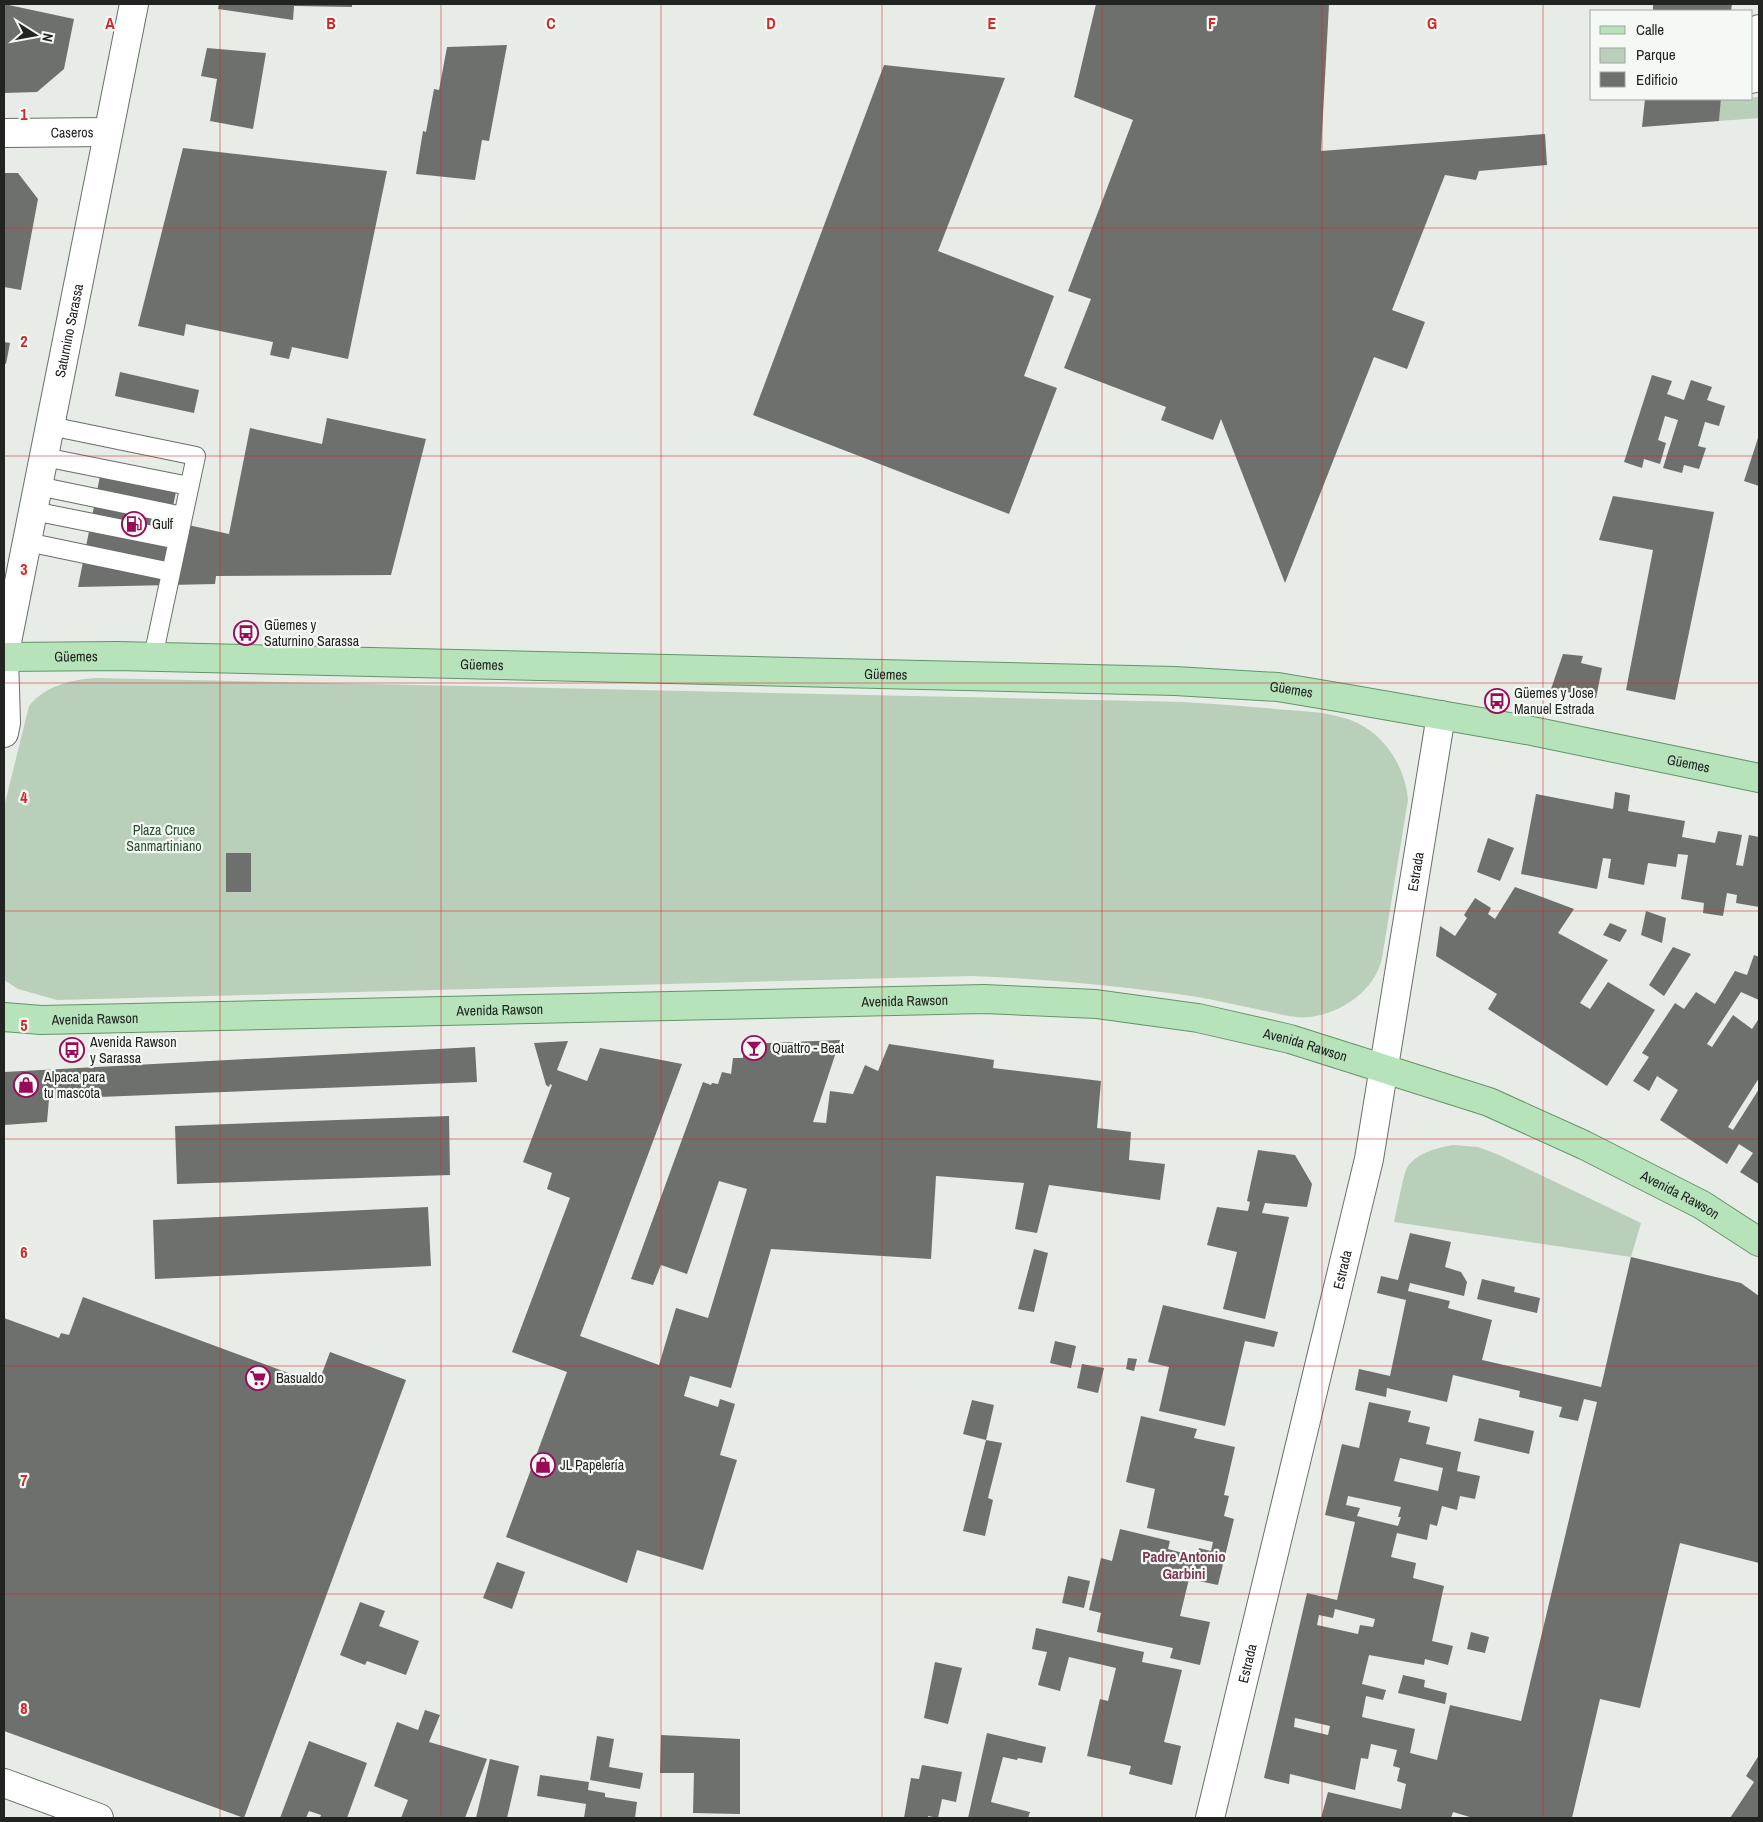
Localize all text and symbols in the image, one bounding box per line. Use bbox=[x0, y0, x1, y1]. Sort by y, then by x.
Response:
north arrow bbox=[10, 10, 60, 60]
legend bbox=[1590, 10, 1753, 100]
text: A bbox=[105, 12, 115, 34]
text: B bbox=[326, 12, 336, 34]
text: C bbox=[546, 12, 556, 34]
text: D bbox=[766, 12, 776, 34]
text: E bbox=[988, 12, 997, 34]
text: F bbox=[1208, 12, 1216, 34]
text: G bbox=[1427, 12, 1437, 34]
text: Calle bbox=[1636, 19, 1664, 40]
text: N bbox=[38, 32, 57, 43]
text: Parque bbox=[1636, 44, 1676, 65]
text: Edificio bbox=[1636, 69, 1678, 90]
text: 1 bbox=[20, 103, 28, 125]
street label: Caseros bbox=[51, 123, 94, 142]
street label: Saturnino Sarassa bbox=[51, 282, 87, 379]
text: 2 bbox=[20, 330, 28, 352]
fuel station icon: Gulf bbox=[121, 511, 147, 537]
place label: Gulf bbox=[152, 515, 174, 533]
text: 3 bbox=[20, 558, 28, 580]
place label: Güemes y Saturnino Sarassa bbox=[264, 616, 360, 650]
bus stop icon: Güemes y Saturnino Sarassa bbox=[233, 620, 259, 646]
street label: Güemes bbox=[54, 647, 98, 666]
street label: Güemes bbox=[460, 655, 504, 674]
street label: Güemes bbox=[864, 665, 908, 684]
street label: Güemes bbox=[1269, 678, 1314, 702]
place label: Güemes y Jose Manuel Estrada bbox=[1514, 684, 1595, 718]
bus stop icon: Güemes y Jose Manuel Estrada bbox=[1484, 688, 1510, 714]
street label: Güemes bbox=[1665, 750, 1712, 777]
text: 4 bbox=[20, 786, 28, 808]
park label: Plaza Cruce Sanmartiniano bbox=[126, 821, 202, 855]
street label: Estrada bbox=[1404, 850, 1428, 893]
street label: Avenida Rawson bbox=[860, 991, 948, 1011]
street label: Avenida Rawson bbox=[455, 1000, 543, 1020]
street label: Avenida Rawson bbox=[50, 1009, 138, 1029]
text: 5 bbox=[20, 1014, 28, 1036]
street label: Avenida Rawson bbox=[1261, 1024, 1350, 1066]
place label: Avenida Rawson y Sarassa bbox=[89, 1033, 177, 1067]
bar icon: Quattro - Beat bbox=[741, 1035, 767, 1061]
bus stop icon: Avenida Rawson y Sarassa bbox=[59, 1037, 85, 1063]
place label: Quattro - Beat bbox=[772, 1039, 844, 1057]
place label: Alpaca para tu mascota bbox=[43, 1068, 106, 1102]
shop icon: Alpaca para tu mascota bbox=[13, 1072, 39, 1098]
street label: Avenida Rawson bbox=[1637, 1166, 1723, 1223]
text: 6 bbox=[20, 1241, 28, 1263]
street label: Estrada bbox=[1329, 1248, 1356, 1291]
supermarket icon: Basualdo bbox=[245, 1365, 271, 1391]
place label: Basualdo bbox=[276, 1369, 324, 1387]
shop icon: JL Papelería bbox=[530, 1452, 556, 1478]
place label: JL Papelería bbox=[560, 1456, 625, 1474]
text: 7 bbox=[20, 1469, 28, 1491]
district label: Padre Antonio Garbini bbox=[1142, 1546, 1226, 1584]
street label: Estrada bbox=[1234, 1641, 1261, 1685]
text: 8 bbox=[20, 1697, 28, 1719]

